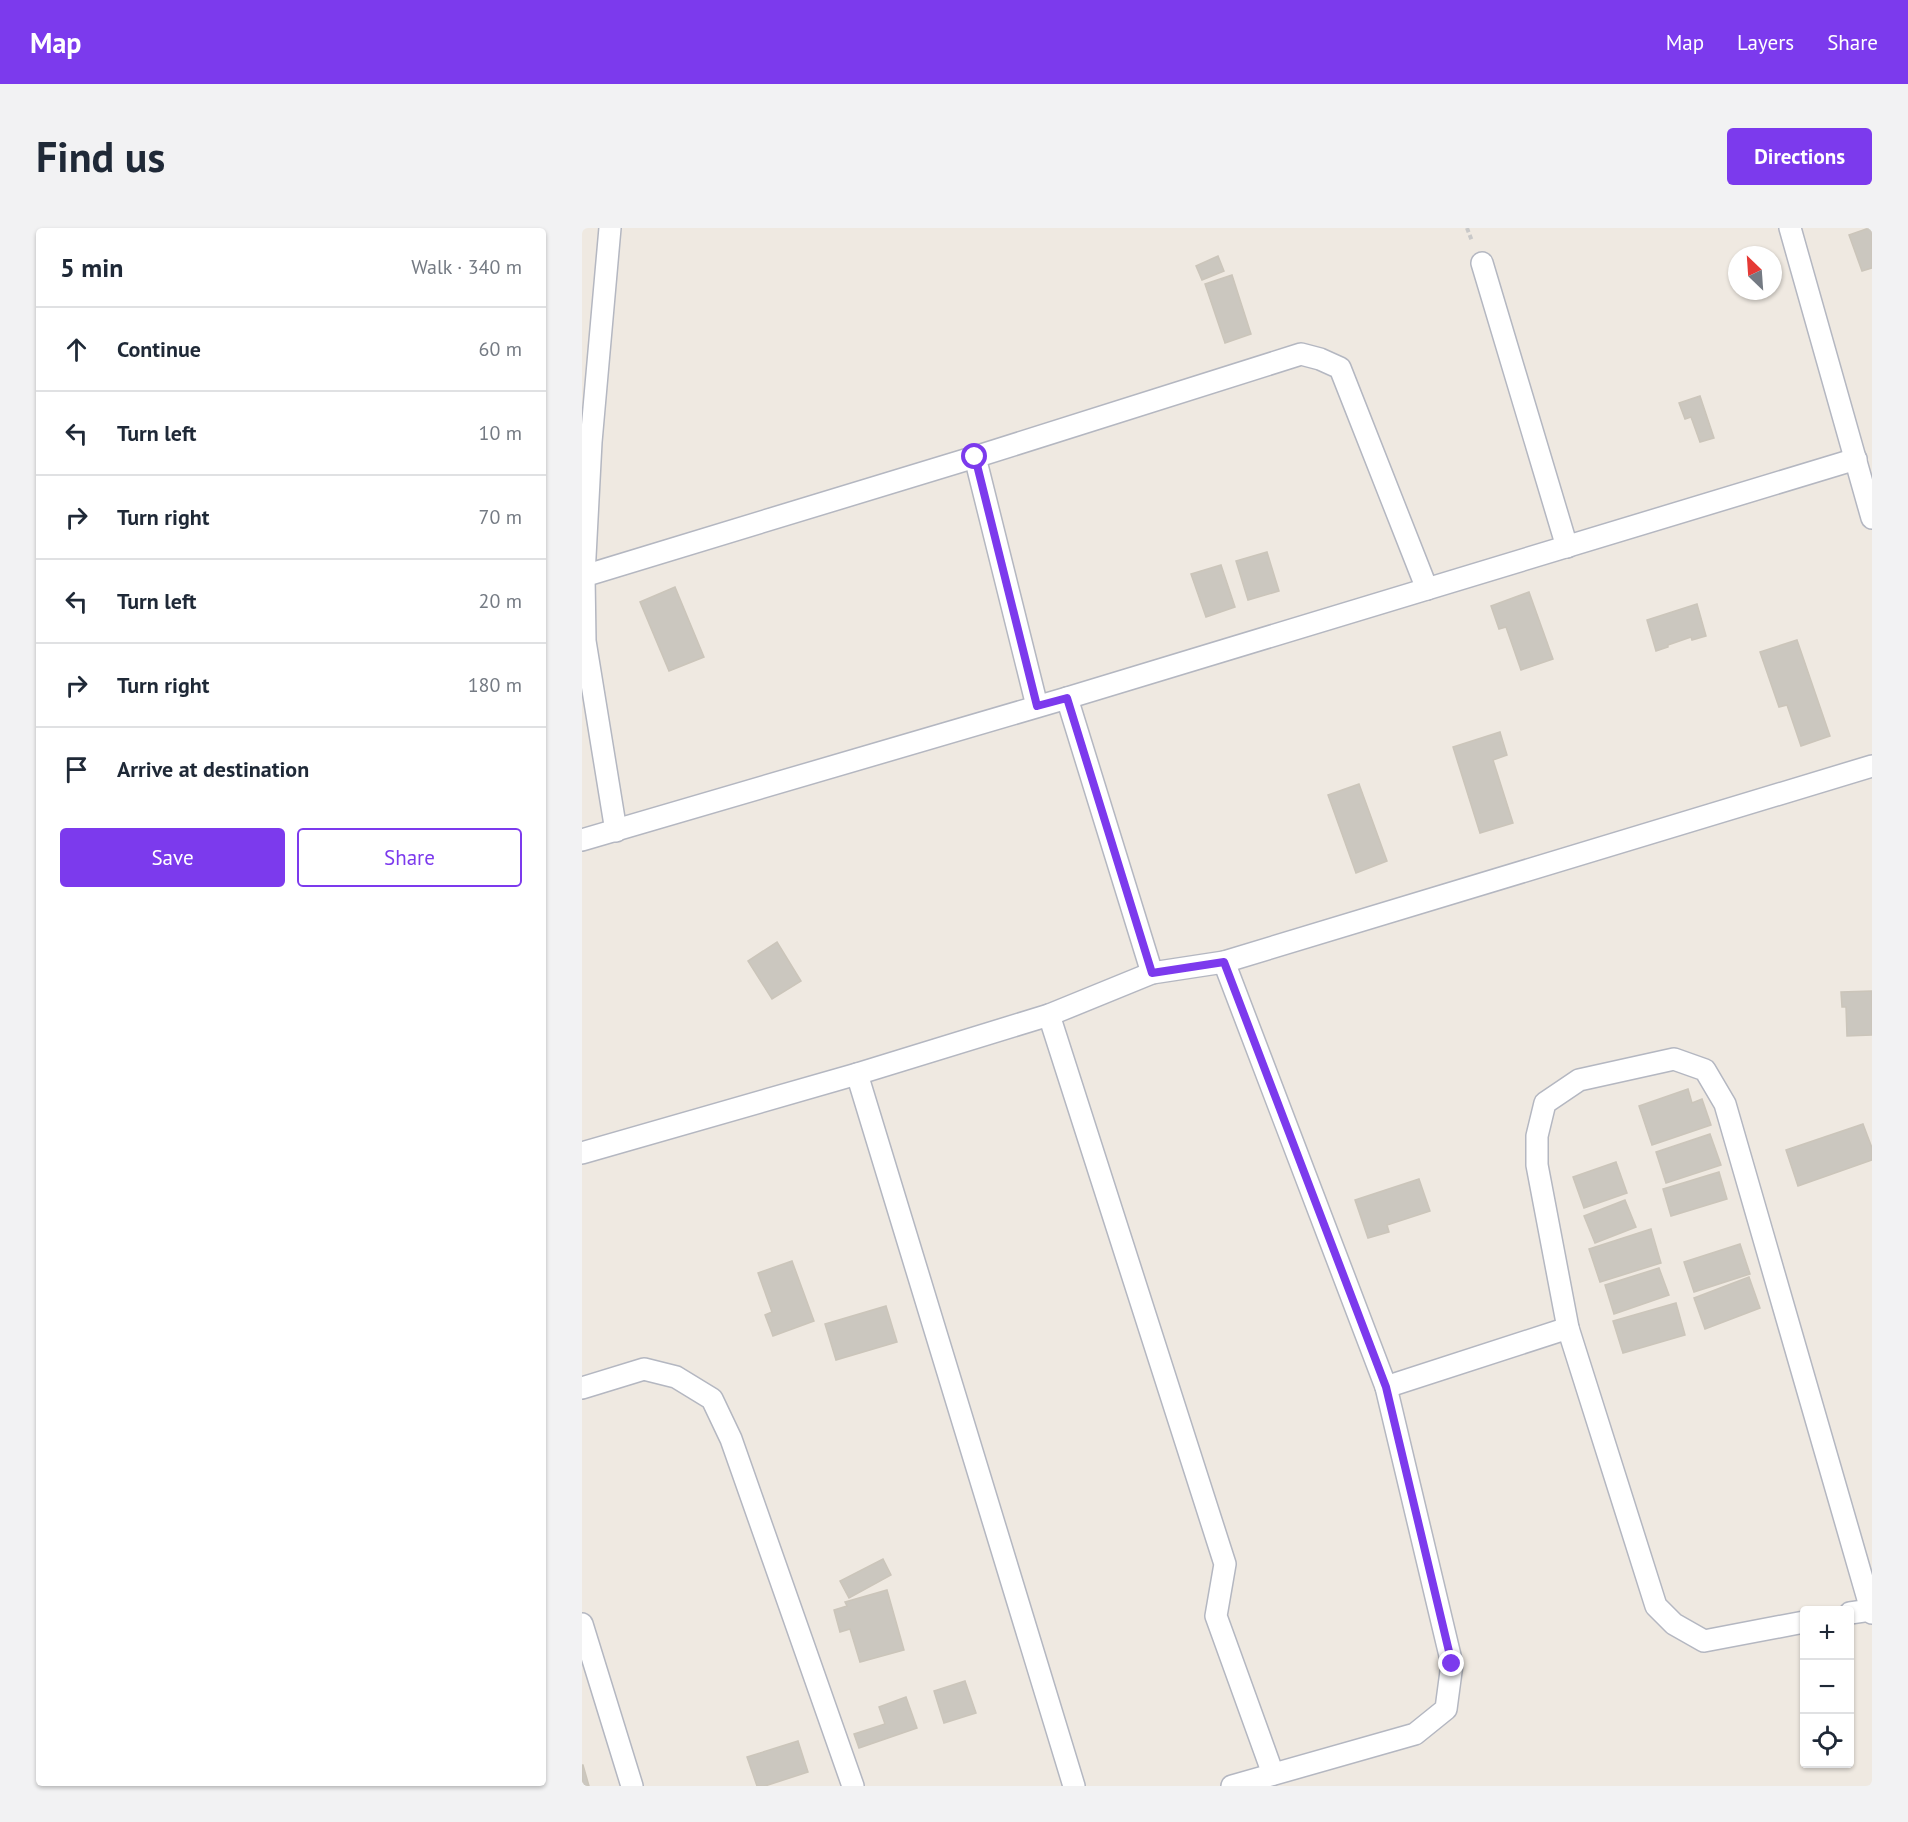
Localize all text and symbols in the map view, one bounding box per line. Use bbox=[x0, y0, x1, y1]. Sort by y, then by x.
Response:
text: Map bbox=[30, 24, 81, 61]
text: Map bbox=[1666, 29, 1704, 56]
text: Layers bbox=[1737, 29, 1794, 56]
text: Share bbox=[1827, 29, 1878, 56]
button: Directions bbox=[1727, 128, 1872, 185]
text: Find us bbox=[36, 129, 165, 184]
north arrow bbox=[1728, 246, 1782, 300]
text: 5 min bbox=[60, 251, 123, 284]
text: Walk · 340 m bbox=[411, 254, 522, 280]
icon: ahead bbox=[60, 333, 93, 366]
text: Continue bbox=[117, 335, 201, 363]
text: 60 m bbox=[479, 336, 522, 362]
icon: left bbox=[60, 417, 93, 450]
text: Turn left bbox=[117, 419, 197, 447]
text: 10 m bbox=[479, 420, 522, 446]
route start bbox=[961, 443, 987, 469]
icon: right bbox=[60, 501, 93, 534]
text: Turn right bbox=[117, 503, 209, 531]
text: 70 m bbox=[479, 504, 522, 530]
icon: left bbox=[60, 585, 93, 618]
text: Turn left bbox=[117, 587, 197, 615]
text: 20 m bbox=[479, 588, 522, 614]
icon: right bbox=[60, 669, 93, 702]
text: Turn right bbox=[117, 671, 209, 699]
text: 180 m bbox=[468, 672, 522, 698]
icon: arrive bbox=[60, 753, 93, 786]
text: Arrive at destination bbox=[117, 755, 309, 783]
button: Save bbox=[60, 828, 285, 887]
button: Share bbox=[297, 828, 522, 887]
map controls bbox=[1800, 1606, 1854, 1768]
button: + bbox=[1800, 1606, 1854, 1660]
route end bbox=[1438, 1650, 1464, 1676]
button: − bbox=[1800, 1660, 1854, 1714]
button: locate bbox=[1800, 1714, 1854, 1768]

